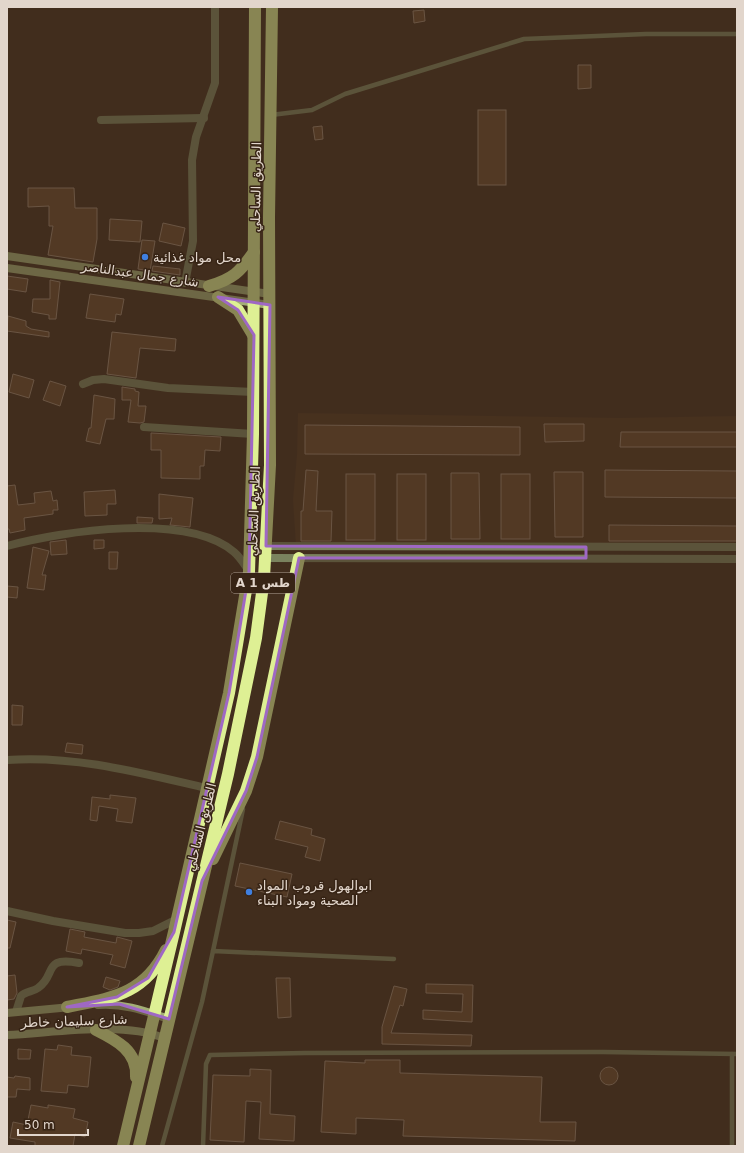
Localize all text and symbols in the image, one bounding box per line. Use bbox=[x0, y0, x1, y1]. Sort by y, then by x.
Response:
street label: الطريق الساحلي bbox=[248, 142, 265, 232]
place label: محل مواد غذائية bbox=[153, 250, 241, 266]
marker: محل مواد غذائية bbox=[140, 252, 150, 262]
street label: شارع جمال عبدالناصر bbox=[79, 258, 200, 291]
street label: الطريق الساحلي bbox=[245, 466, 264, 556]
road number: A 1 طس bbox=[231, 573, 295, 593]
street label: الطريق الساحلي bbox=[183, 781, 220, 873]
place label: ابوالهول قروب المواد الصحية ومواد البناء bbox=[257, 878, 372, 909]
marker: ابوالهول قروب المواد الصحية ومواد البناء bbox=[244, 887, 254, 897]
street label: شارع سليمان خاطر bbox=[19, 1012, 128, 1031]
scale bar bbox=[18, 1111, 88, 1137]
text: 50 m bbox=[24, 1118, 55, 1132]

